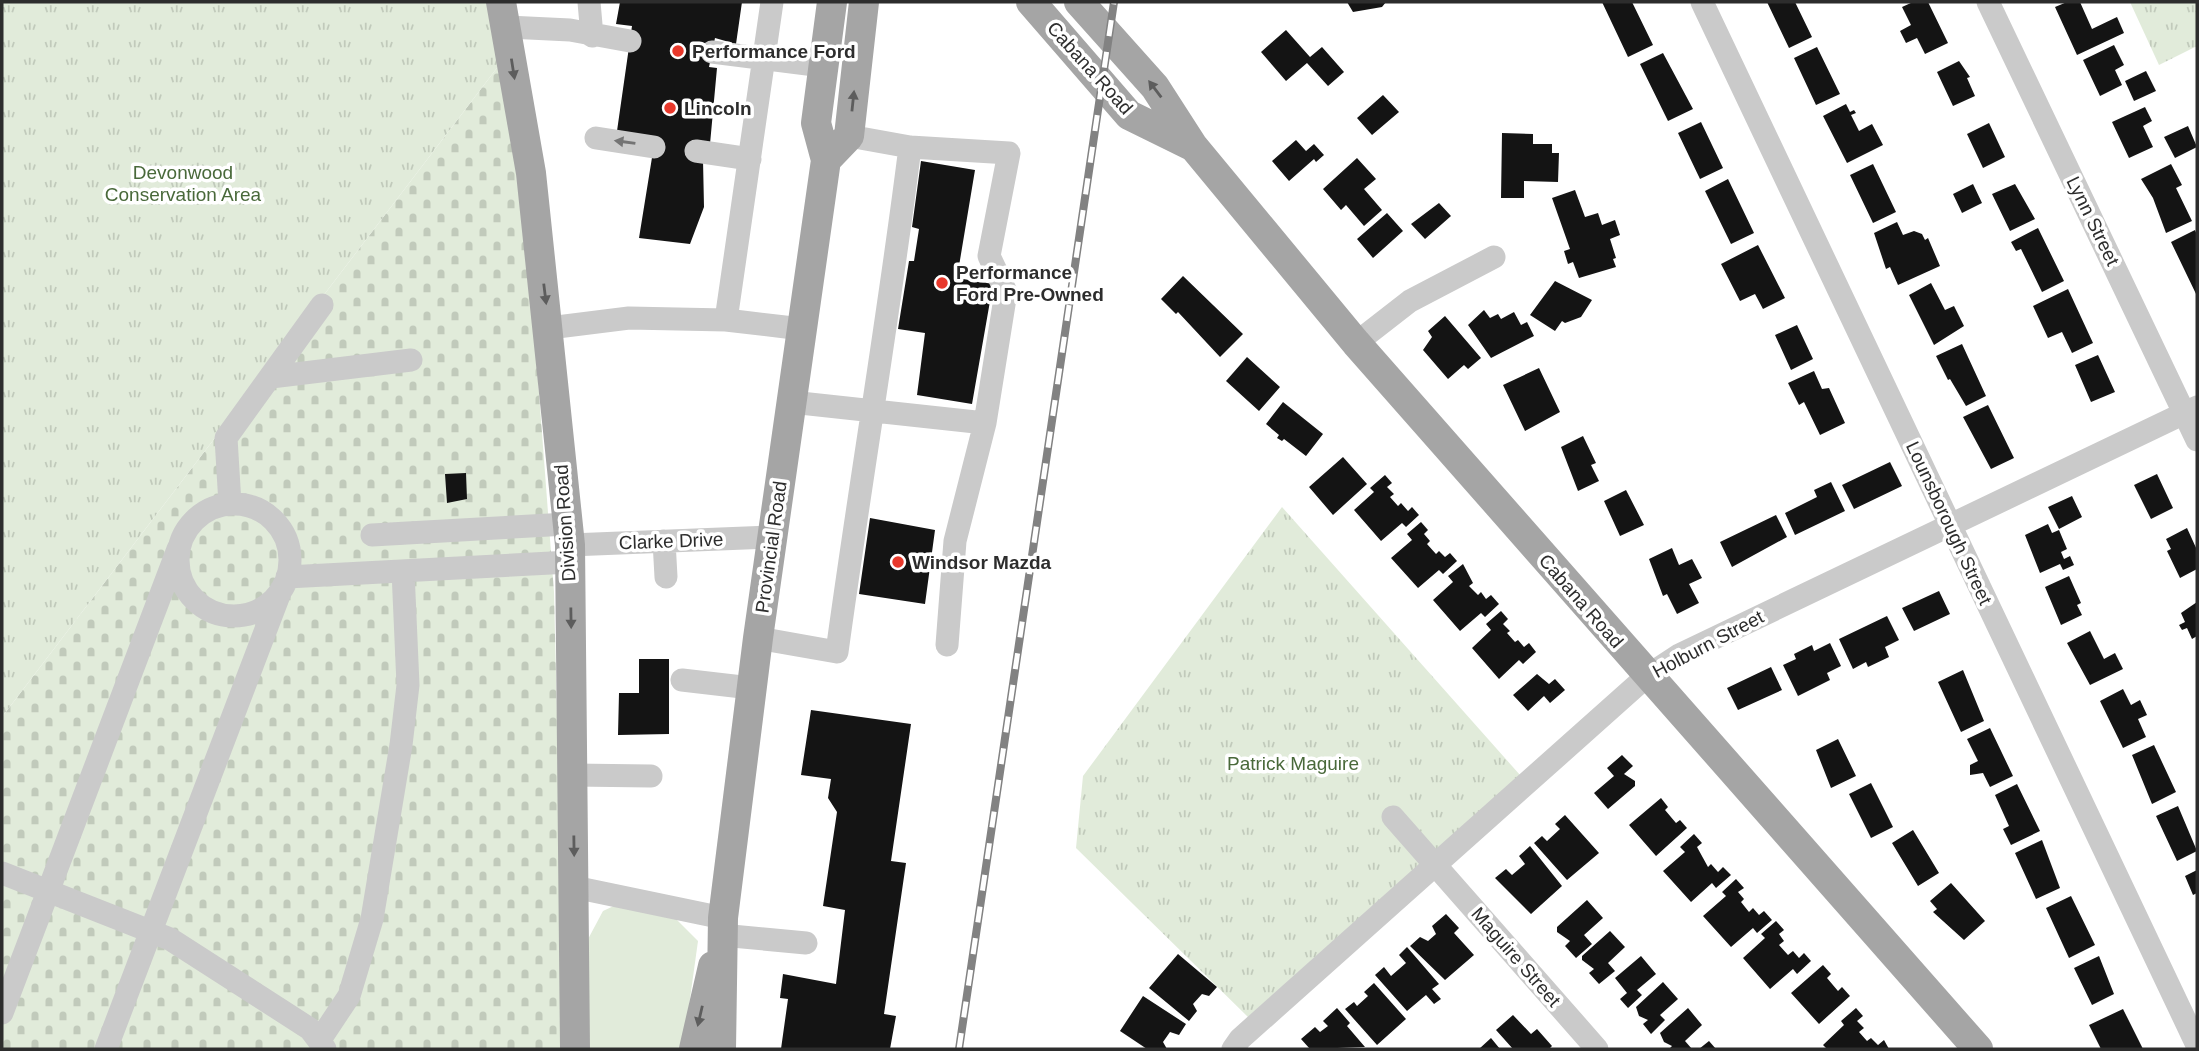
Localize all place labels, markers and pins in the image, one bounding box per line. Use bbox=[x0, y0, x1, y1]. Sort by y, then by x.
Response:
place label: Performance Ford bbox=[692, 41, 856, 62]
marker: Performance Ford bbox=[670, 43, 686, 59]
place label: Lincoln bbox=[684, 98, 752, 119]
marker: Lincoln bbox=[662, 100, 678, 116]
place label: Performance Ford Pre-Owned bbox=[956, 262, 1104, 305]
marker: Performance Ford Pre-Owned bbox=[934, 275, 950, 291]
place label: Windsor Mazda bbox=[912, 552, 1052, 573]
marker: Windsor Mazda bbox=[890, 554, 906, 570]

